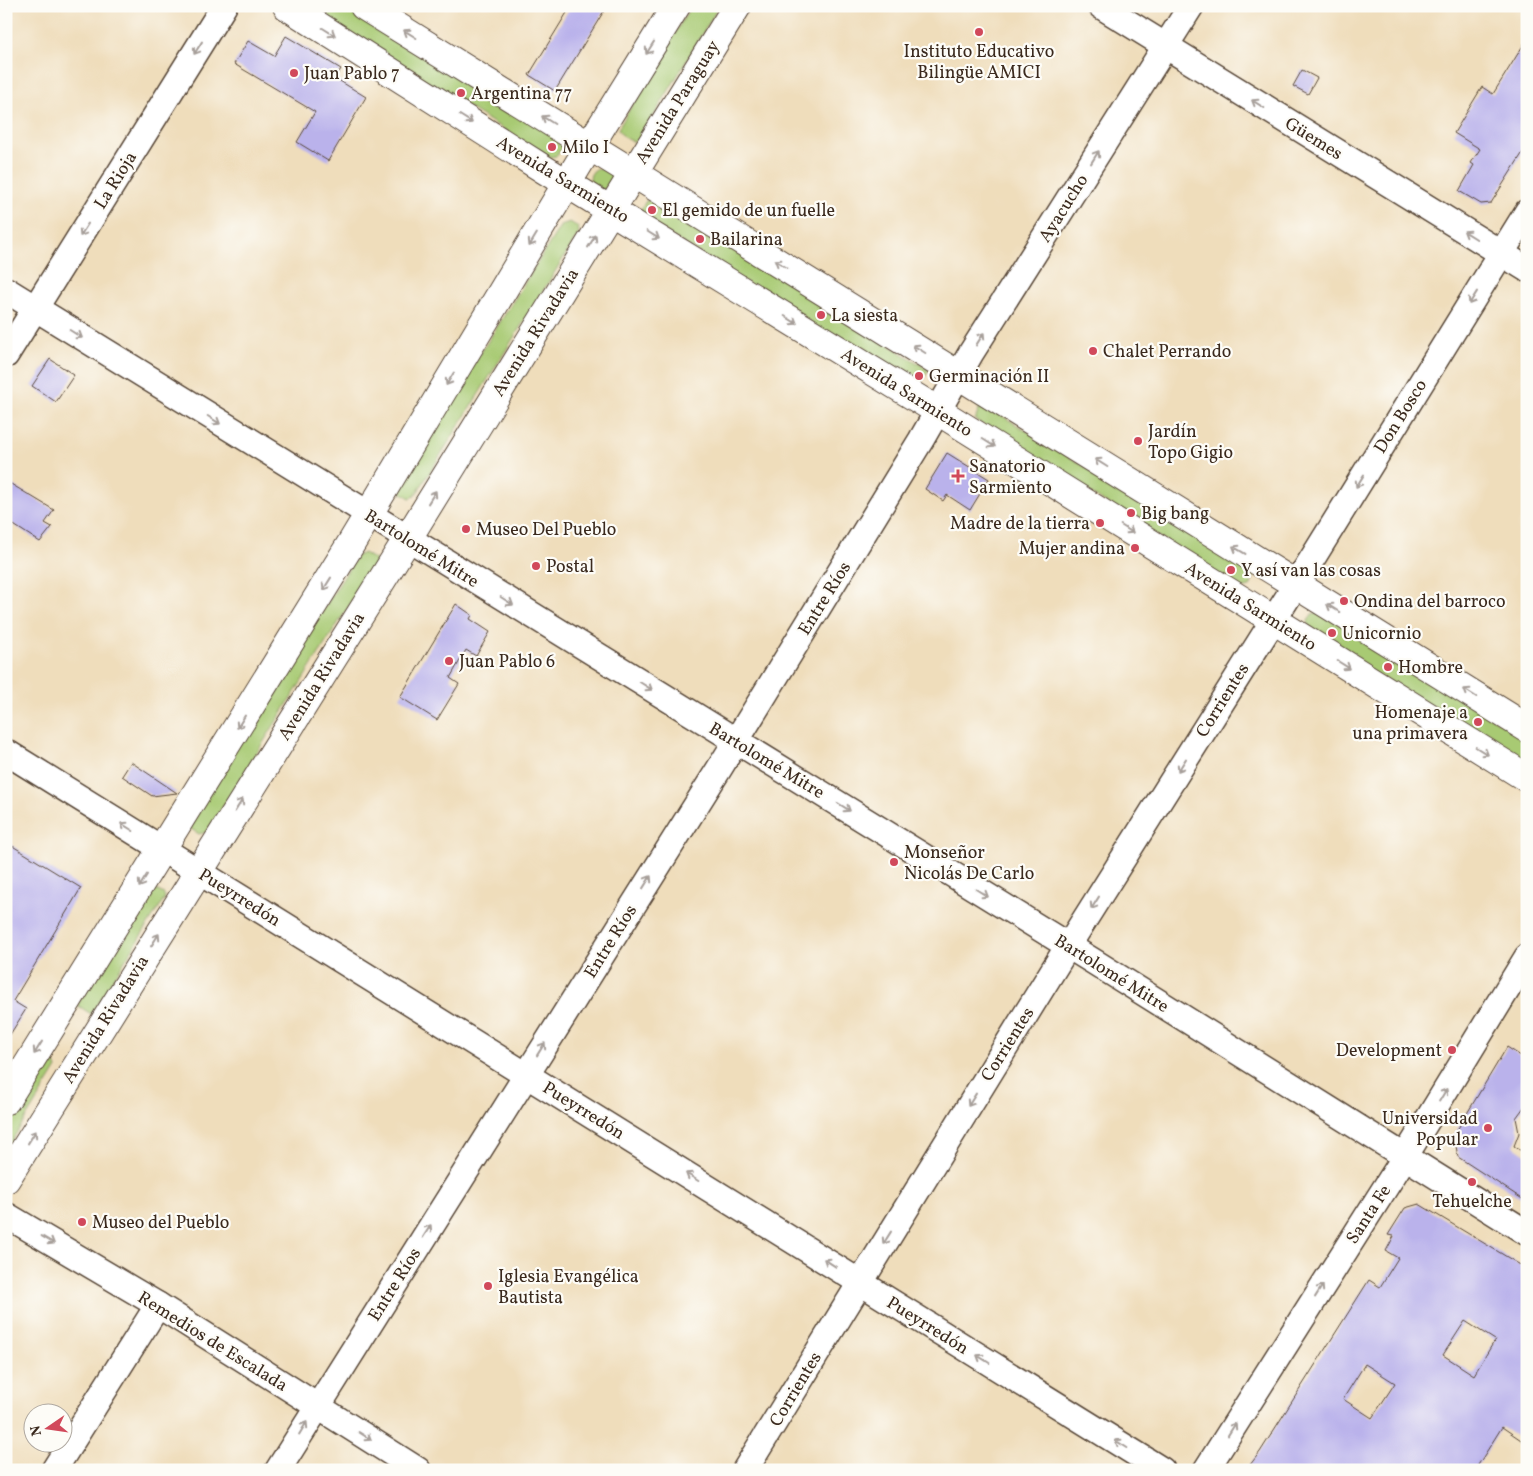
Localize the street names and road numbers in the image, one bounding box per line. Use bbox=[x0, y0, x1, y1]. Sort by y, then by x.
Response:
street label: Avenida Paraguay bbox=[630, 36, 727, 170]
street label: Güemes bbox=[1279, 112, 1347, 167]
street label: Avenida Sarmiento bbox=[491, 131, 633, 230]
street label: La Rioja bbox=[89, 147, 144, 215]
street label: Ayacucho bbox=[1033, 170, 1095, 248]
street label: Avenida Rivadavia bbox=[487, 264, 586, 402]
street label: Avenida Sarmiento bbox=[836, 343, 977, 444]
street label: Don Bosco bbox=[1369, 375, 1434, 459]
street label: Bartolomé Mitre bbox=[359, 504, 483, 595]
street label: Entre Ríos bbox=[793, 557, 858, 640]
street label: Avenida Sarmiento bbox=[1180, 557, 1321, 658]
street label: Avenida Rivadavia bbox=[273, 608, 372, 746]
street label: Corrientes bbox=[1191, 659, 1256, 743]
street label: Bartolomé Mitre bbox=[704, 717, 829, 806]
street label: Pueyrredón bbox=[193, 863, 285, 934]
street label: Entre Ríos bbox=[579, 900, 644, 983]
street label: Bartolomé Mitre bbox=[1049, 929, 1173, 1020]
street label: Avenida Rivadavia bbox=[57, 951, 156, 1089]
street label: Corrientes bbox=[976, 1003, 1041, 1087]
street label: Pueyrredón bbox=[537, 1076, 629, 1147]
street label: Santa Fe bbox=[1341, 1180, 1398, 1249]
street label: Entre Ríos bbox=[363, 1243, 428, 1326]
street label: Remedios de Escalada bbox=[132, 1286, 292, 1399]
street label: Pueyrredón bbox=[881, 1291, 973, 1362]
street label: Corrientes bbox=[764, 1348, 828, 1432]

